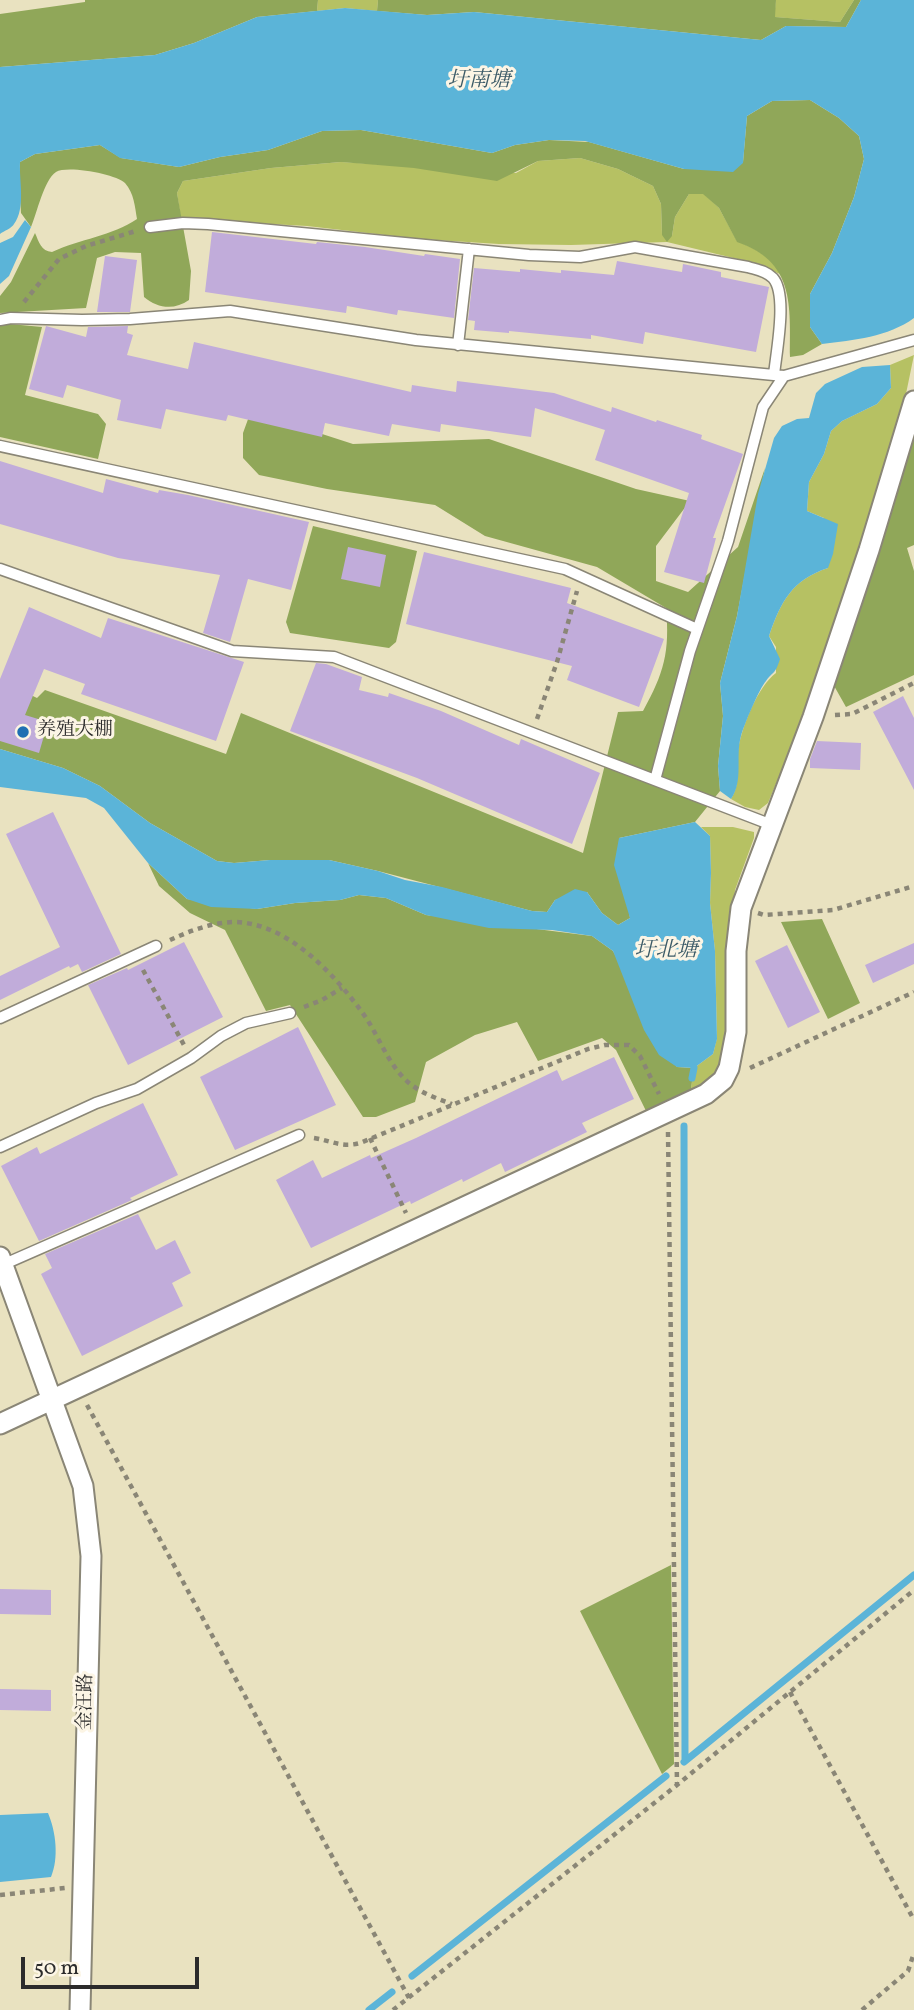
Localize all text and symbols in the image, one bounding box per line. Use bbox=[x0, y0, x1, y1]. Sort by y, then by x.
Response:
water label: 圩南塘 bbox=[448, 69, 510, 95]
place label: 养殖大棚 bbox=[37, 721, 113, 743]
marker: 养殖大棚 bbox=[15, 724, 31, 740]
water label: 圩北塘 bbox=[635, 939, 697, 965]
street label: 金汪路 bbox=[75, 1673, 99, 1731]
scale bar bbox=[24, 1944, 203, 1988]
text: 50 m bbox=[34, 1954, 79, 1983]

